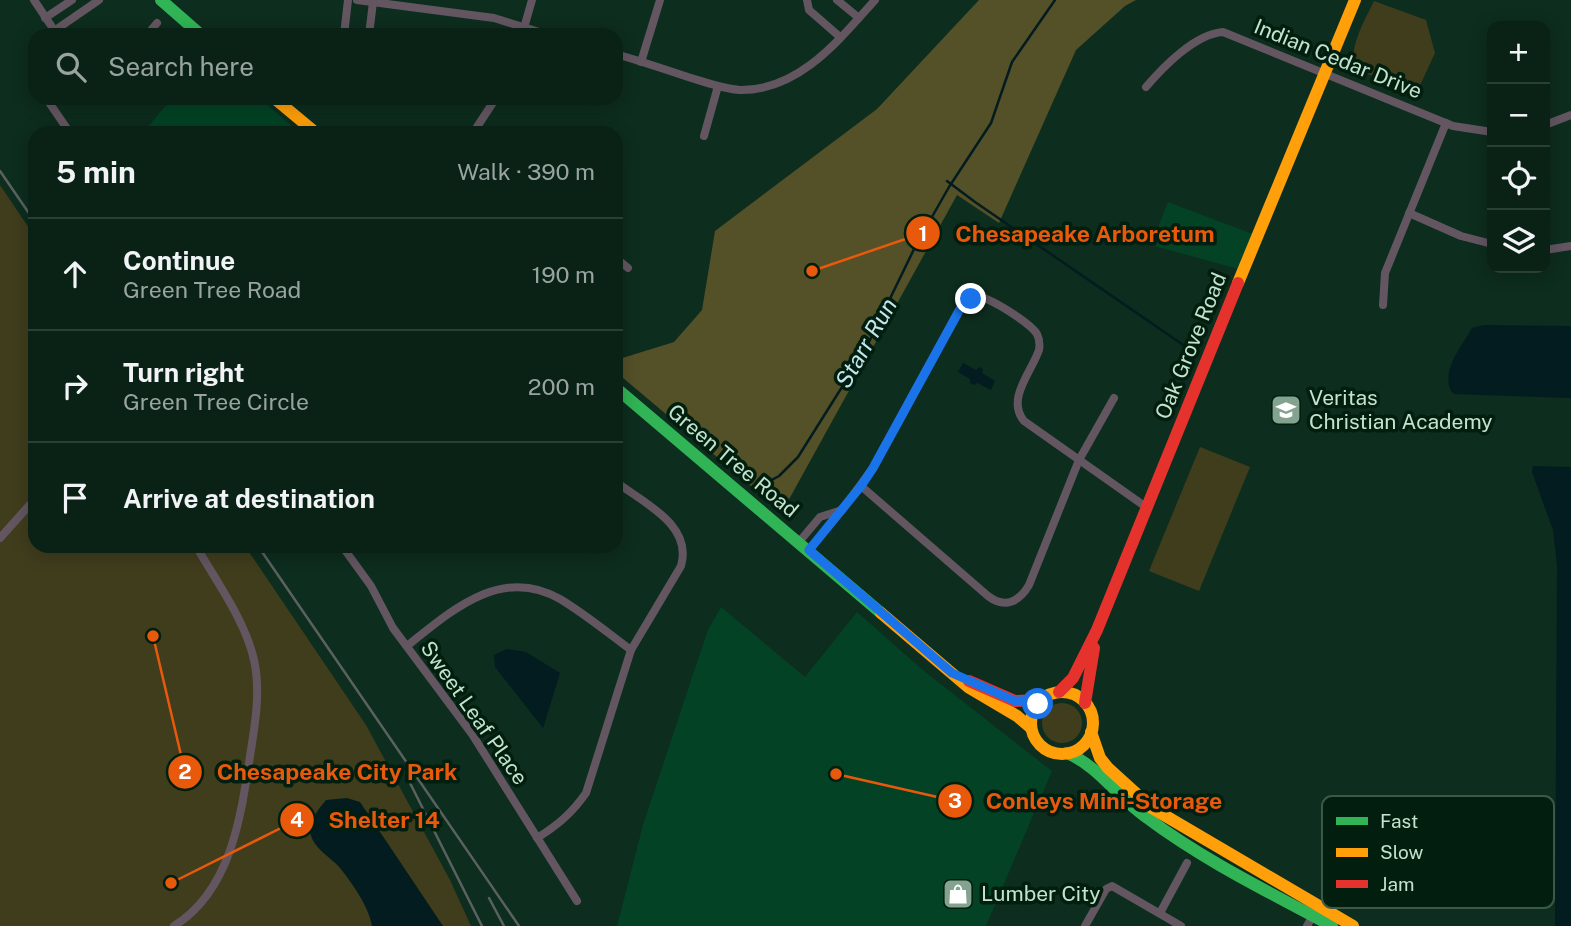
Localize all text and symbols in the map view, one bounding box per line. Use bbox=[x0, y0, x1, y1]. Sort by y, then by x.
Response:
street label: Indian Cedar Drive bbox=[1251, 13, 1426, 104]
map controls bbox=[1487, 21, 1550, 273]
button: + bbox=[1487, 21, 1550, 84]
search box bbox=[28, 28, 623, 105]
icon: search bbox=[52, 48, 90, 86]
text: Search here bbox=[108, 51, 254, 82]
button: − bbox=[1487, 84, 1550, 147]
button: locate bbox=[1487, 147, 1550, 210]
text: 5 min bbox=[56, 154, 136, 190]
text: Walk · 390 m bbox=[457, 158, 595, 185]
button: layers bbox=[1487, 210, 1550, 273]
callout: Chesapeake Arboretum bbox=[906, 211, 1228, 255]
text: Chesapeake Arboretum bbox=[955, 220, 1215, 247]
text: 1 bbox=[919, 221, 928, 246]
text: Continue bbox=[123, 245, 235, 276]
icon: ahead bbox=[56, 255, 94, 293]
text: 190 m bbox=[532, 261, 595, 288]
street label: Oak Grove Road bbox=[1150, 269, 1231, 423]
text: Green Tree Road bbox=[123, 276, 301, 303]
route end bbox=[955, 283, 986, 314]
water label: Starr Run bbox=[829, 293, 902, 392]
text: Turn right bbox=[123, 357, 245, 388]
icon: right bbox=[56, 367, 94, 405]
text: 200 m bbox=[528, 373, 595, 400]
place label: Veritas Christian Academy bbox=[1309, 385, 1493, 434]
text: Green Tree Circle bbox=[123, 388, 309, 415]
school or university icon: Veritas Christian Academy bbox=[1269, 393, 1303, 427]
street label: Green Tree Road bbox=[663, 399, 804, 523]
icon: arrive bbox=[56, 479, 94, 517]
text: Arrive at destination bbox=[123, 483, 375, 514]
street label: Sweet Leaf Place bbox=[416, 636, 533, 789]
route start bbox=[1022, 688, 1053, 719]
callout: Chesapeake City Park bbox=[168, 750, 471, 794]
text: Chesapeake City Park bbox=[217, 758, 457, 785]
text: 2 bbox=[178, 759, 192, 784]
callout: Conleys Mini-Storage bbox=[937, 779, 1237, 823]
text: Conleys Mini-Storage bbox=[986, 787, 1222, 814]
text: 3 bbox=[948, 788, 962, 813]
legend bbox=[1322, 796, 1554, 908]
callout: Shelter 14 bbox=[279, 798, 454, 842]
text: Shelter 14 bbox=[328, 806, 440, 833]
text: 4 bbox=[290, 807, 304, 832]
text: Fast bbox=[1380, 810, 1418, 832]
text: Slow bbox=[1380, 841, 1424, 863]
text: Jam bbox=[1380, 873, 1414, 895]
shop icon: Lumber City bbox=[941, 877, 975, 911]
place label: Lumber City bbox=[981, 881, 1100, 906]

